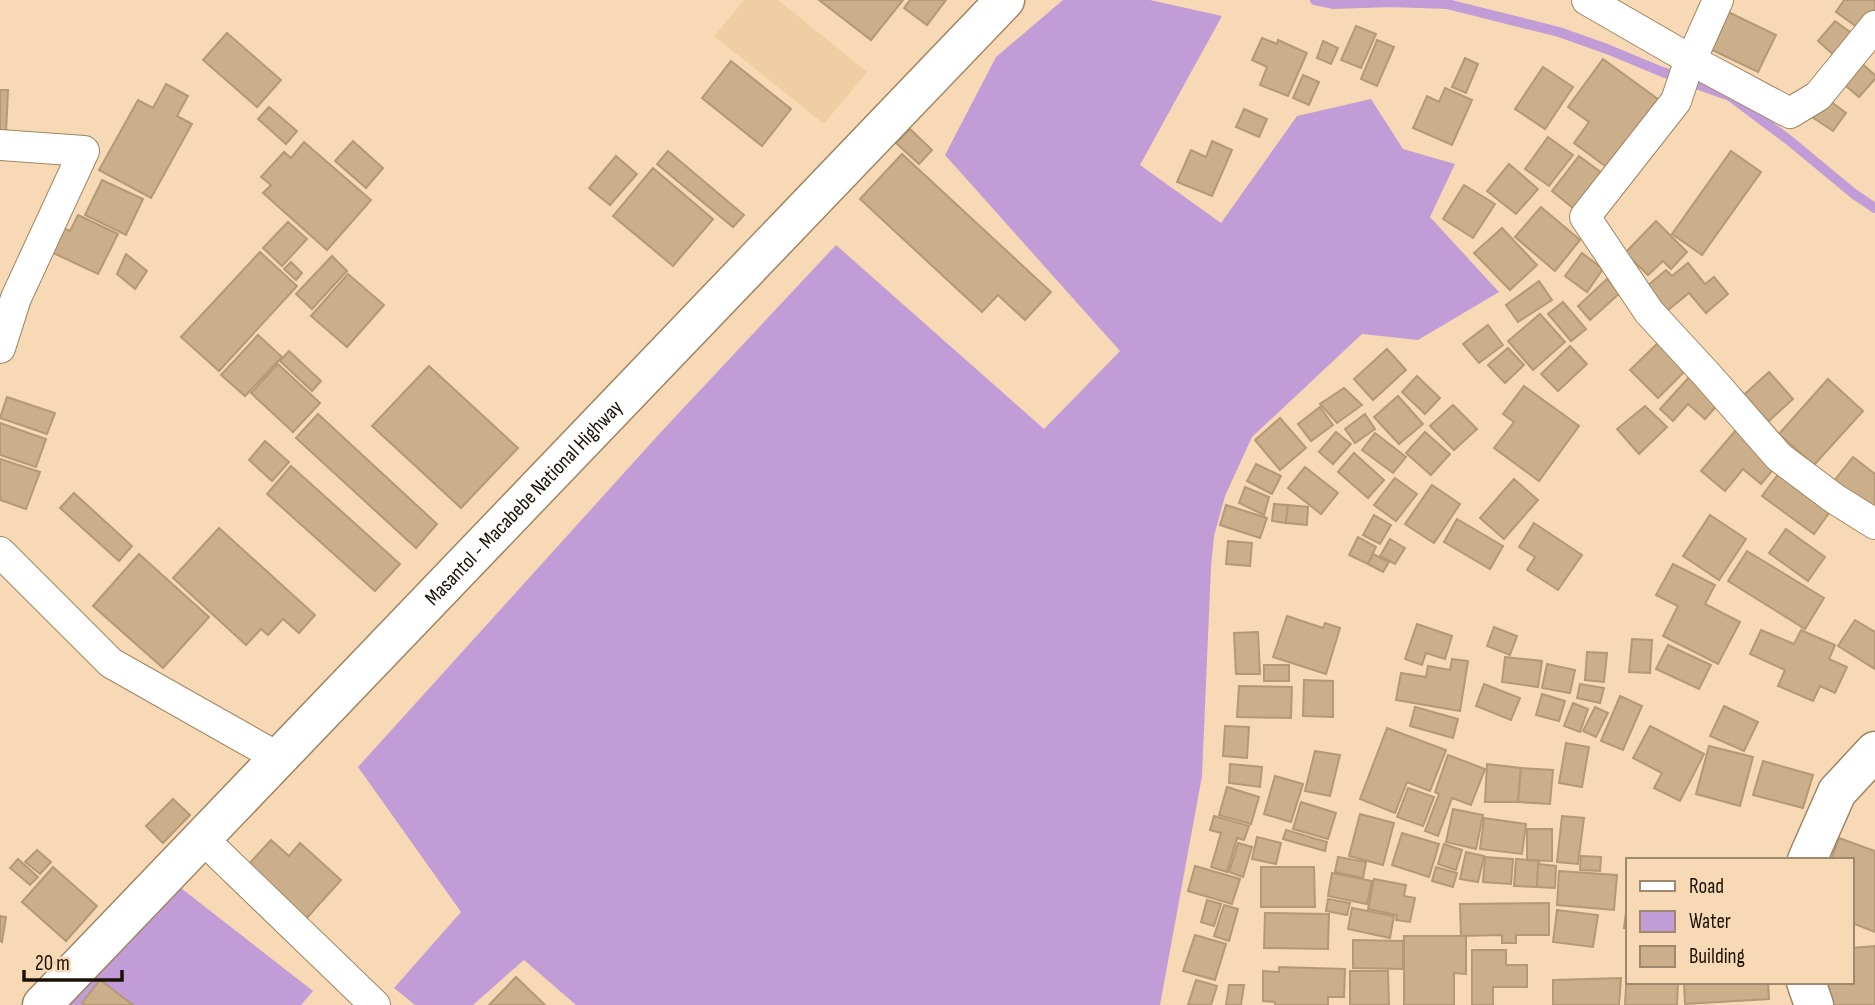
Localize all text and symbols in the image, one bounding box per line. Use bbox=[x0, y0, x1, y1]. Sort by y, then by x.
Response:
street label: Masantol - Macabebe National Highway bbox=[419, 395, 628, 610]
legend bbox=[1626, 858, 1854, 984]
text: Road bbox=[1689, 874, 1724, 899]
text: Water bbox=[1689, 909, 1731, 934]
scale bar bbox=[24, 939, 122, 983]
text: Building bbox=[1689, 944, 1745, 969]
text: 20 m bbox=[35, 951, 70, 976]

